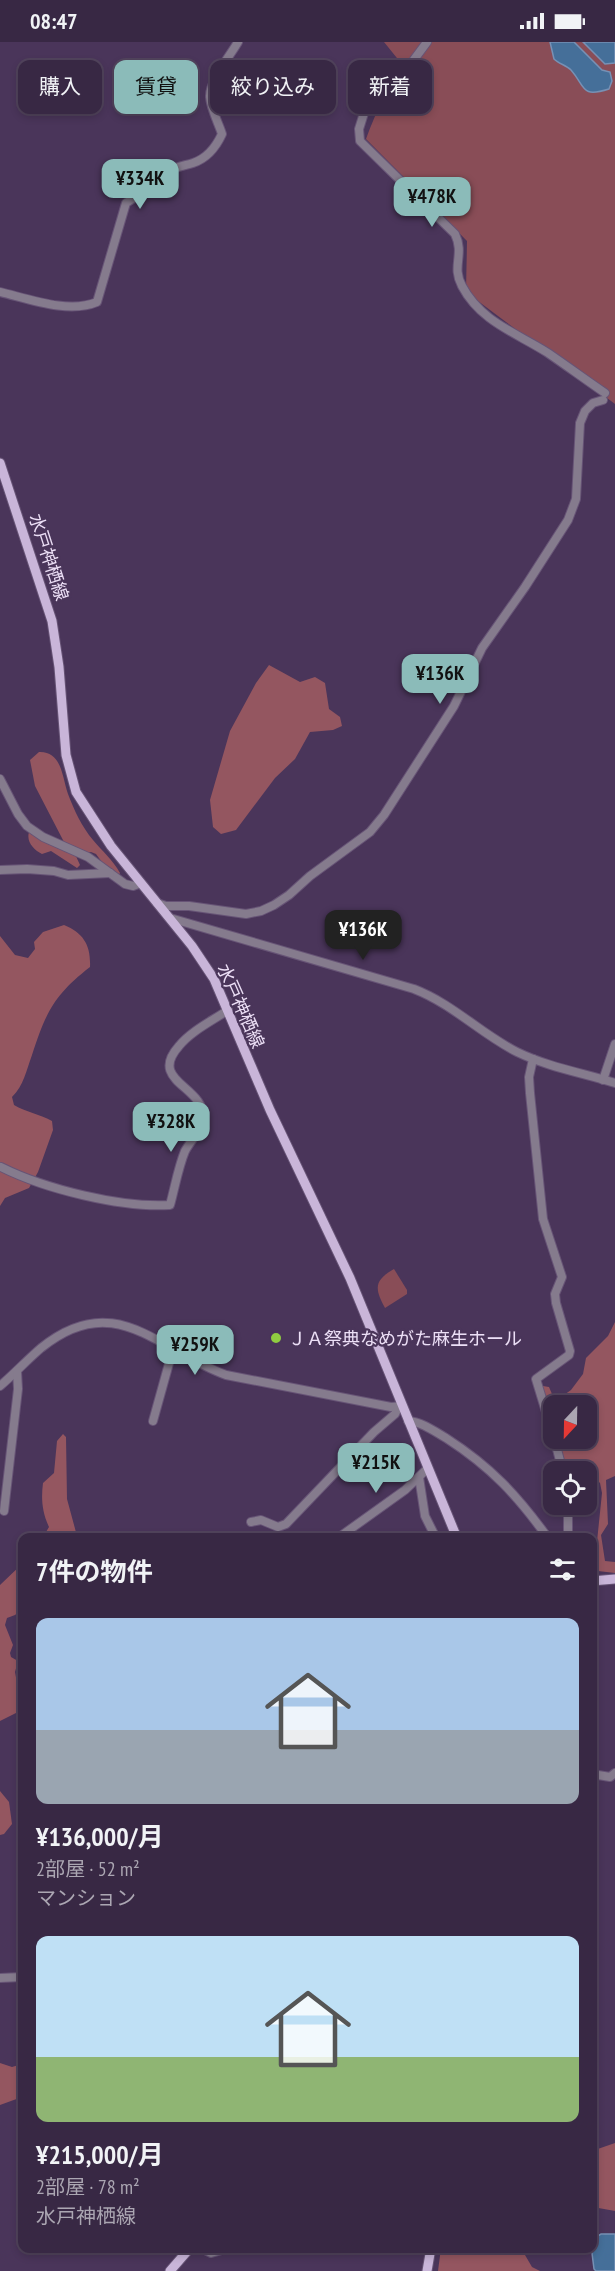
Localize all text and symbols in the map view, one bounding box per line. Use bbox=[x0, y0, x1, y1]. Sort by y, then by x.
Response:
text: 08:47 bbox=[30, 7, 78, 35]
chip: 購入 bbox=[18, 60, 102, 114]
chip: 賃貸 bbox=[114, 60, 198, 114]
chip: 絞り込み bbox=[210, 60, 336, 114]
chip: 新着 bbox=[348, 60, 432, 114]
pin: ¥334K bbox=[98, 159, 182, 210]
text: ¥334K bbox=[116, 165, 164, 191]
pin: ¥478K bbox=[390, 177, 474, 228]
text: ¥478K bbox=[408, 183, 456, 209]
street label: 水戸神栖線 bbox=[24, 511, 74, 603]
pin: ¥136K bbox=[398, 654, 482, 705]
text: ¥136K bbox=[416, 660, 464, 686]
pin: ¥136K bbox=[321, 910, 405, 961]
text: ¥136K bbox=[339, 916, 387, 942]
street label: 水戸神栖線 bbox=[212, 960, 270, 1052]
pin: ¥328K bbox=[129, 1102, 213, 1153]
text: ¥328K bbox=[147, 1108, 195, 1134]
pin: ¥259K bbox=[153, 1325, 237, 1376]
place label: ＪＡ祭典なめがた麻生ホール bbox=[288, 1327, 522, 1350]
text: ¥259K bbox=[171, 1331, 219, 1357]
marker: ＪＡ祭典なめがた麻生ホール bbox=[269, 1331, 283, 1345]
north arrow bbox=[543, 1395, 597, 1449]
map controls bbox=[543, 1395, 597, 1515]
pin: ¥215K bbox=[334, 1443, 418, 1494]
text: ¥215K bbox=[352, 1449, 400, 1475]
button: locate bbox=[543, 1461, 597, 1515]
icon: filters bbox=[546, 1553, 579, 1586]
text: 7件の物件 bbox=[36, 1555, 152, 1588]
icon: home bbox=[254, 1657, 362, 1765]
text: ¥136,000/月 bbox=[36, 1820, 164, 1853]
text: 2部屋 · 52 m² bbox=[36, 1856, 140, 1882]
text: マンション bbox=[36, 1885, 136, 1911]
icon: home bbox=[254, 1975, 362, 2083]
text: ¥215,000/月 bbox=[36, 2138, 164, 2171]
text: 2部屋 · 78 m² bbox=[36, 2174, 140, 2200]
text: 水戸神栖線 bbox=[36, 2203, 136, 2229]

